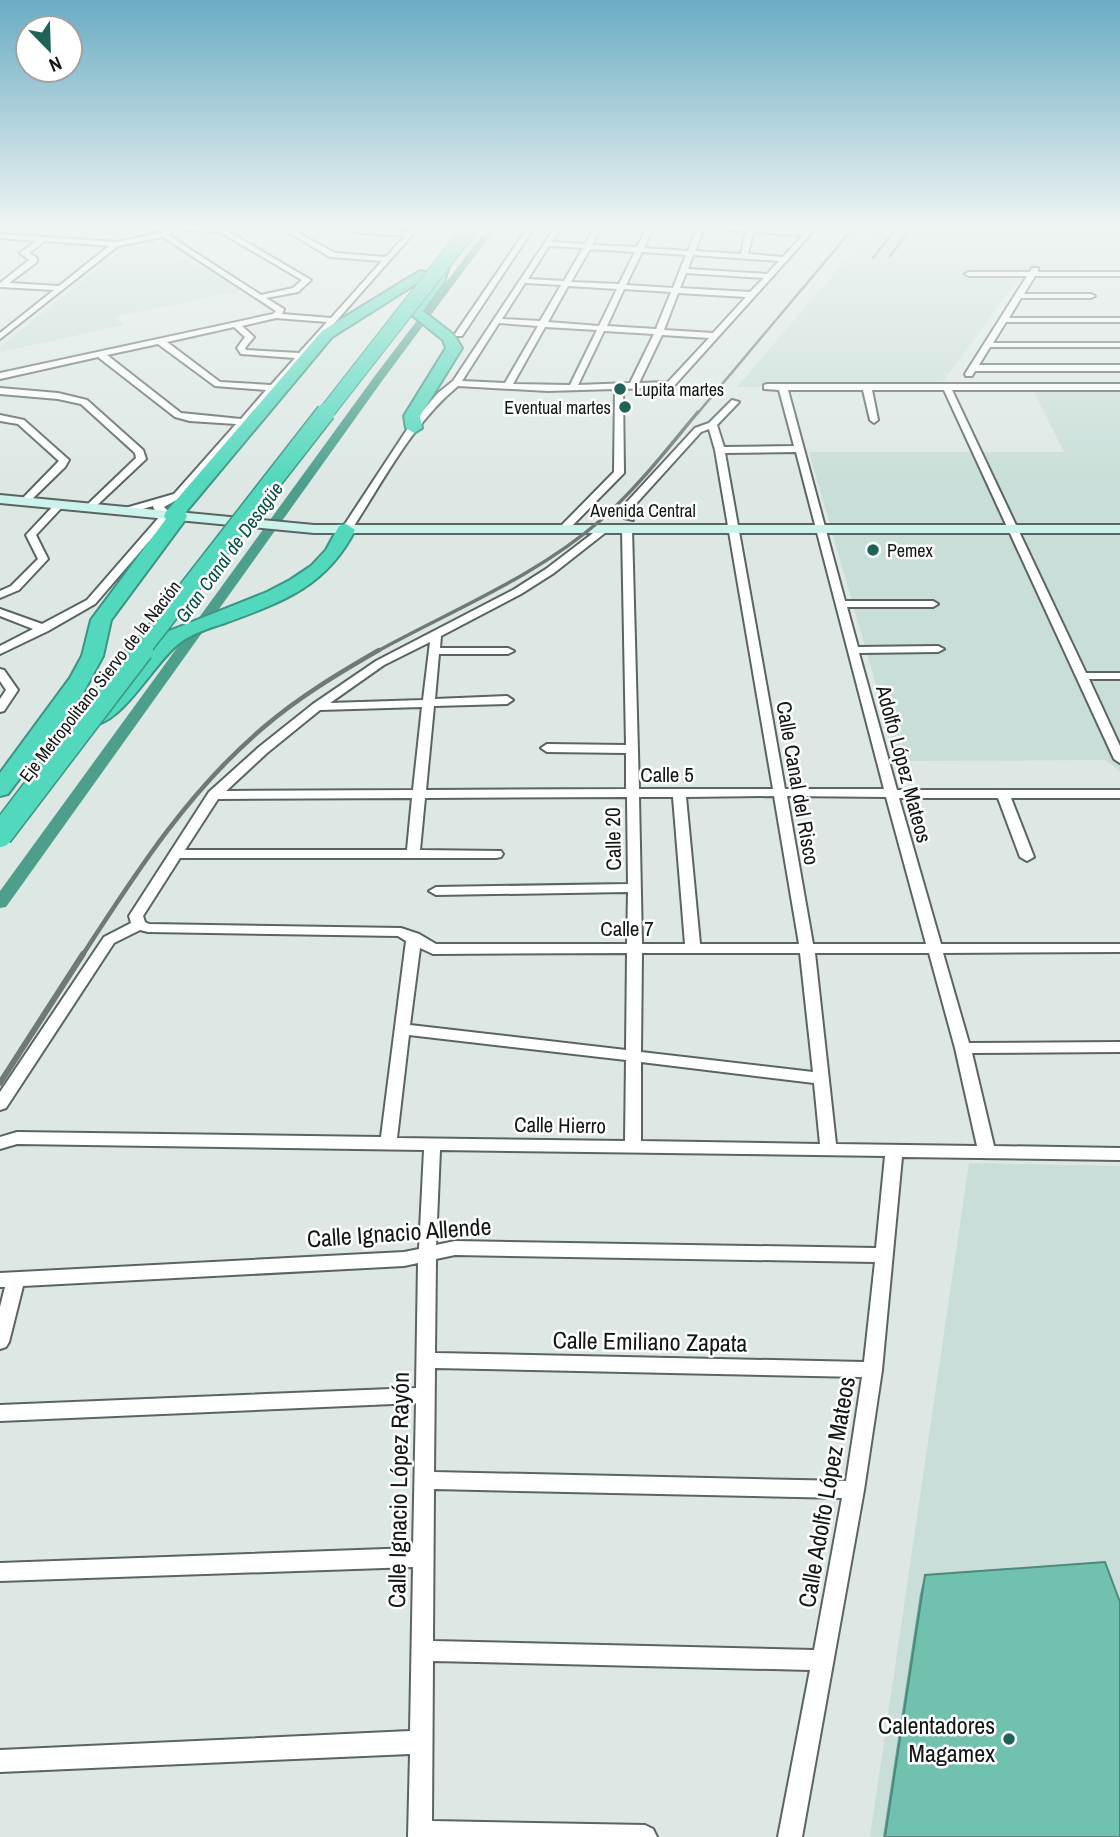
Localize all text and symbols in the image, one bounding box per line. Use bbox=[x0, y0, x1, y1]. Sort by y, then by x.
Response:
north arrow bbox=[14, 14, 84, 84]
text: N bbox=[45, 50, 66, 79]
place label: Lupita martes bbox=[634, 377, 724, 402]
marker: Lupita martes bbox=[612, 381, 628, 397]
place label: Eventual martes bbox=[504, 395, 611, 420]
marker: Eventual martes bbox=[617, 399, 633, 415]
water label: Gran Canal de Desagüe bbox=[169, 476, 289, 628]
street label: Avenida Central bbox=[589, 498, 696, 523]
place label: Pemex bbox=[887, 538, 934, 563]
marker: Pemex bbox=[865, 542, 881, 558]
street label: Eje Metropolitano Siervo de la Nación bbox=[13, 575, 187, 787]
street label: Adolfo López Mateos bbox=[869, 681, 939, 846]
street label: Calle Canal del Risco bbox=[769, 699, 827, 867]
street label: Calle 5 bbox=[640, 760, 694, 789]
street label: Calle 20 bbox=[598, 807, 628, 871]
street label: Calle 7 bbox=[600, 914, 654, 943]
street label: Calle Hierro bbox=[514, 1110, 606, 1140]
street label: Calle Ignacio Allende bbox=[306, 1210, 492, 1254]
street label: Calle Emiliano Zapata bbox=[552, 1323, 748, 1359]
street label: Calle Ignacio López Rayón bbox=[380, 1372, 416, 1608]
street label: Calle Adolfo López Mateos bbox=[790, 1374, 862, 1610]
place label: Calentadores Magamex bbox=[878, 1709, 995, 1769]
marker: Calentadores Magamex bbox=[1001, 1731, 1017, 1747]

